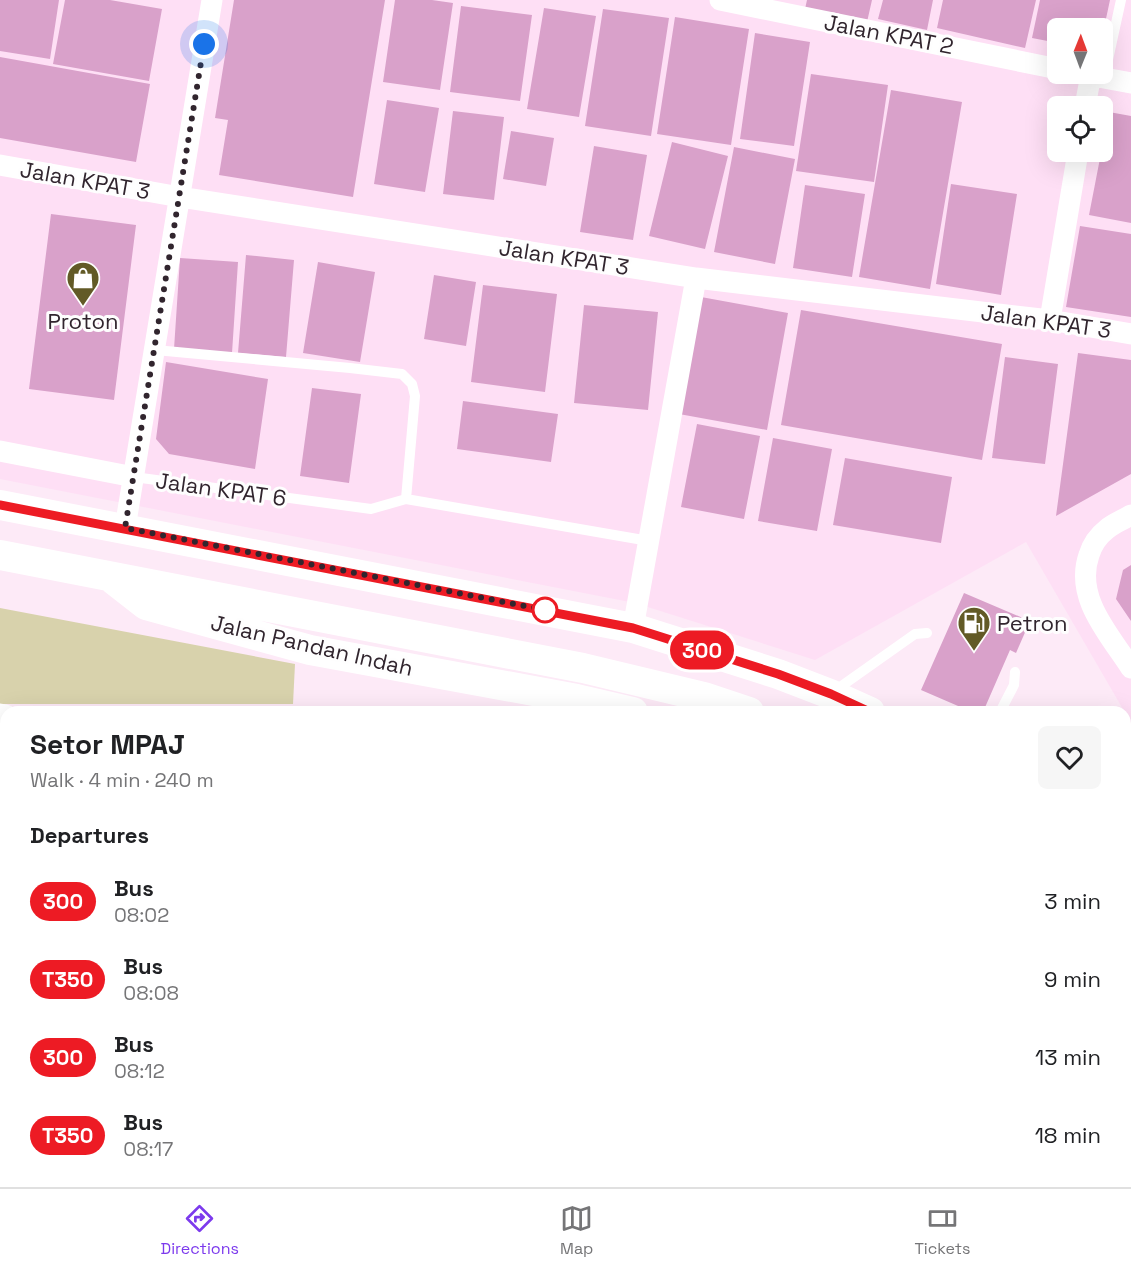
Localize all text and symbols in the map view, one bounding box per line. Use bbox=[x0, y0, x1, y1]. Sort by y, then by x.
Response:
street label: Jalan KPAT 2 bbox=[822, 8, 956, 60]
north arrow bbox=[1047, 18, 1113, 84]
map controls bbox=[1047, 18, 1113, 162]
your location bbox=[189, 29, 219, 59]
button: locate bbox=[1047, 96, 1113, 162]
street label: Jalan KPAT 3 bbox=[18, 155, 152, 205]
street label: Jalan KPAT 3 bbox=[497, 233, 631, 281]
shop icon: Proton bbox=[65, 260, 101, 307]
street label: Jalan KPAT 3 bbox=[979, 298, 1113, 344]
place label: Proton bbox=[47, 307, 119, 335]
street label: Jalan KPAT 6 bbox=[154, 466, 288, 512]
unlabelled marker bbox=[532, 597, 558, 623]
fuel station icon: Petron bbox=[956, 605, 992, 652]
street label: Jalan Pandan Indah bbox=[208, 608, 416, 682]
place label: Petron bbox=[997, 609, 1068, 637]
line badge: 300 bbox=[668, 630, 736, 670]
text: 300 bbox=[682, 637, 722, 664]
text: Setor MPAJ bbox=[30, 726, 185, 762]
button: heart bbox=[1038, 726, 1101, 789]
text: Walk · 4 min · 240 m bbox=[30, 767, 214, 793]
text: Departures bbox=[30, 821, 149, 849]
text: Bus bbox=[114, 874, 154, 902]
text: 3 min bbox=[1044, 887, 1101, 915]
text: 300 bbox=[43, 888, 83, 915]
text: 08:02 bbox=[114, 902, 169, 928]
text: Bus bbox=[123, 952, 163, 980]
text: 9 min bbox=[1044, 965, 1101, 993]
text: T350 bbox=[42, 966, 93, 993]
text: 08:08 bbox=[123, 980, 179, 1006]
text: Bus bbox=[114, 1030, 154, 1058]
text: 13 min bbox=[1035, 1043, 1101, 1071]
text: 300 bbox=[43, 1044, 83, 1071]
text: 08:12 bbox=[114, 1058, 165, 1084]
text: Bus bbox=[123, 1108, 163, 1136]
text: 18 min bbox=[1035, 1121, 1101, 1149]
text: T350 bbox=[42, 1122, 93, 1149]
text: 08:17 bbox=[123, 1136, 173, 1162]
tab: Directions bbox=[161, 1202, 239, 1259]
tab: Map bbox=[560, 1202, 593, 1259]
tab: Tickets bbox=[915, 1202, 970, 1259]

